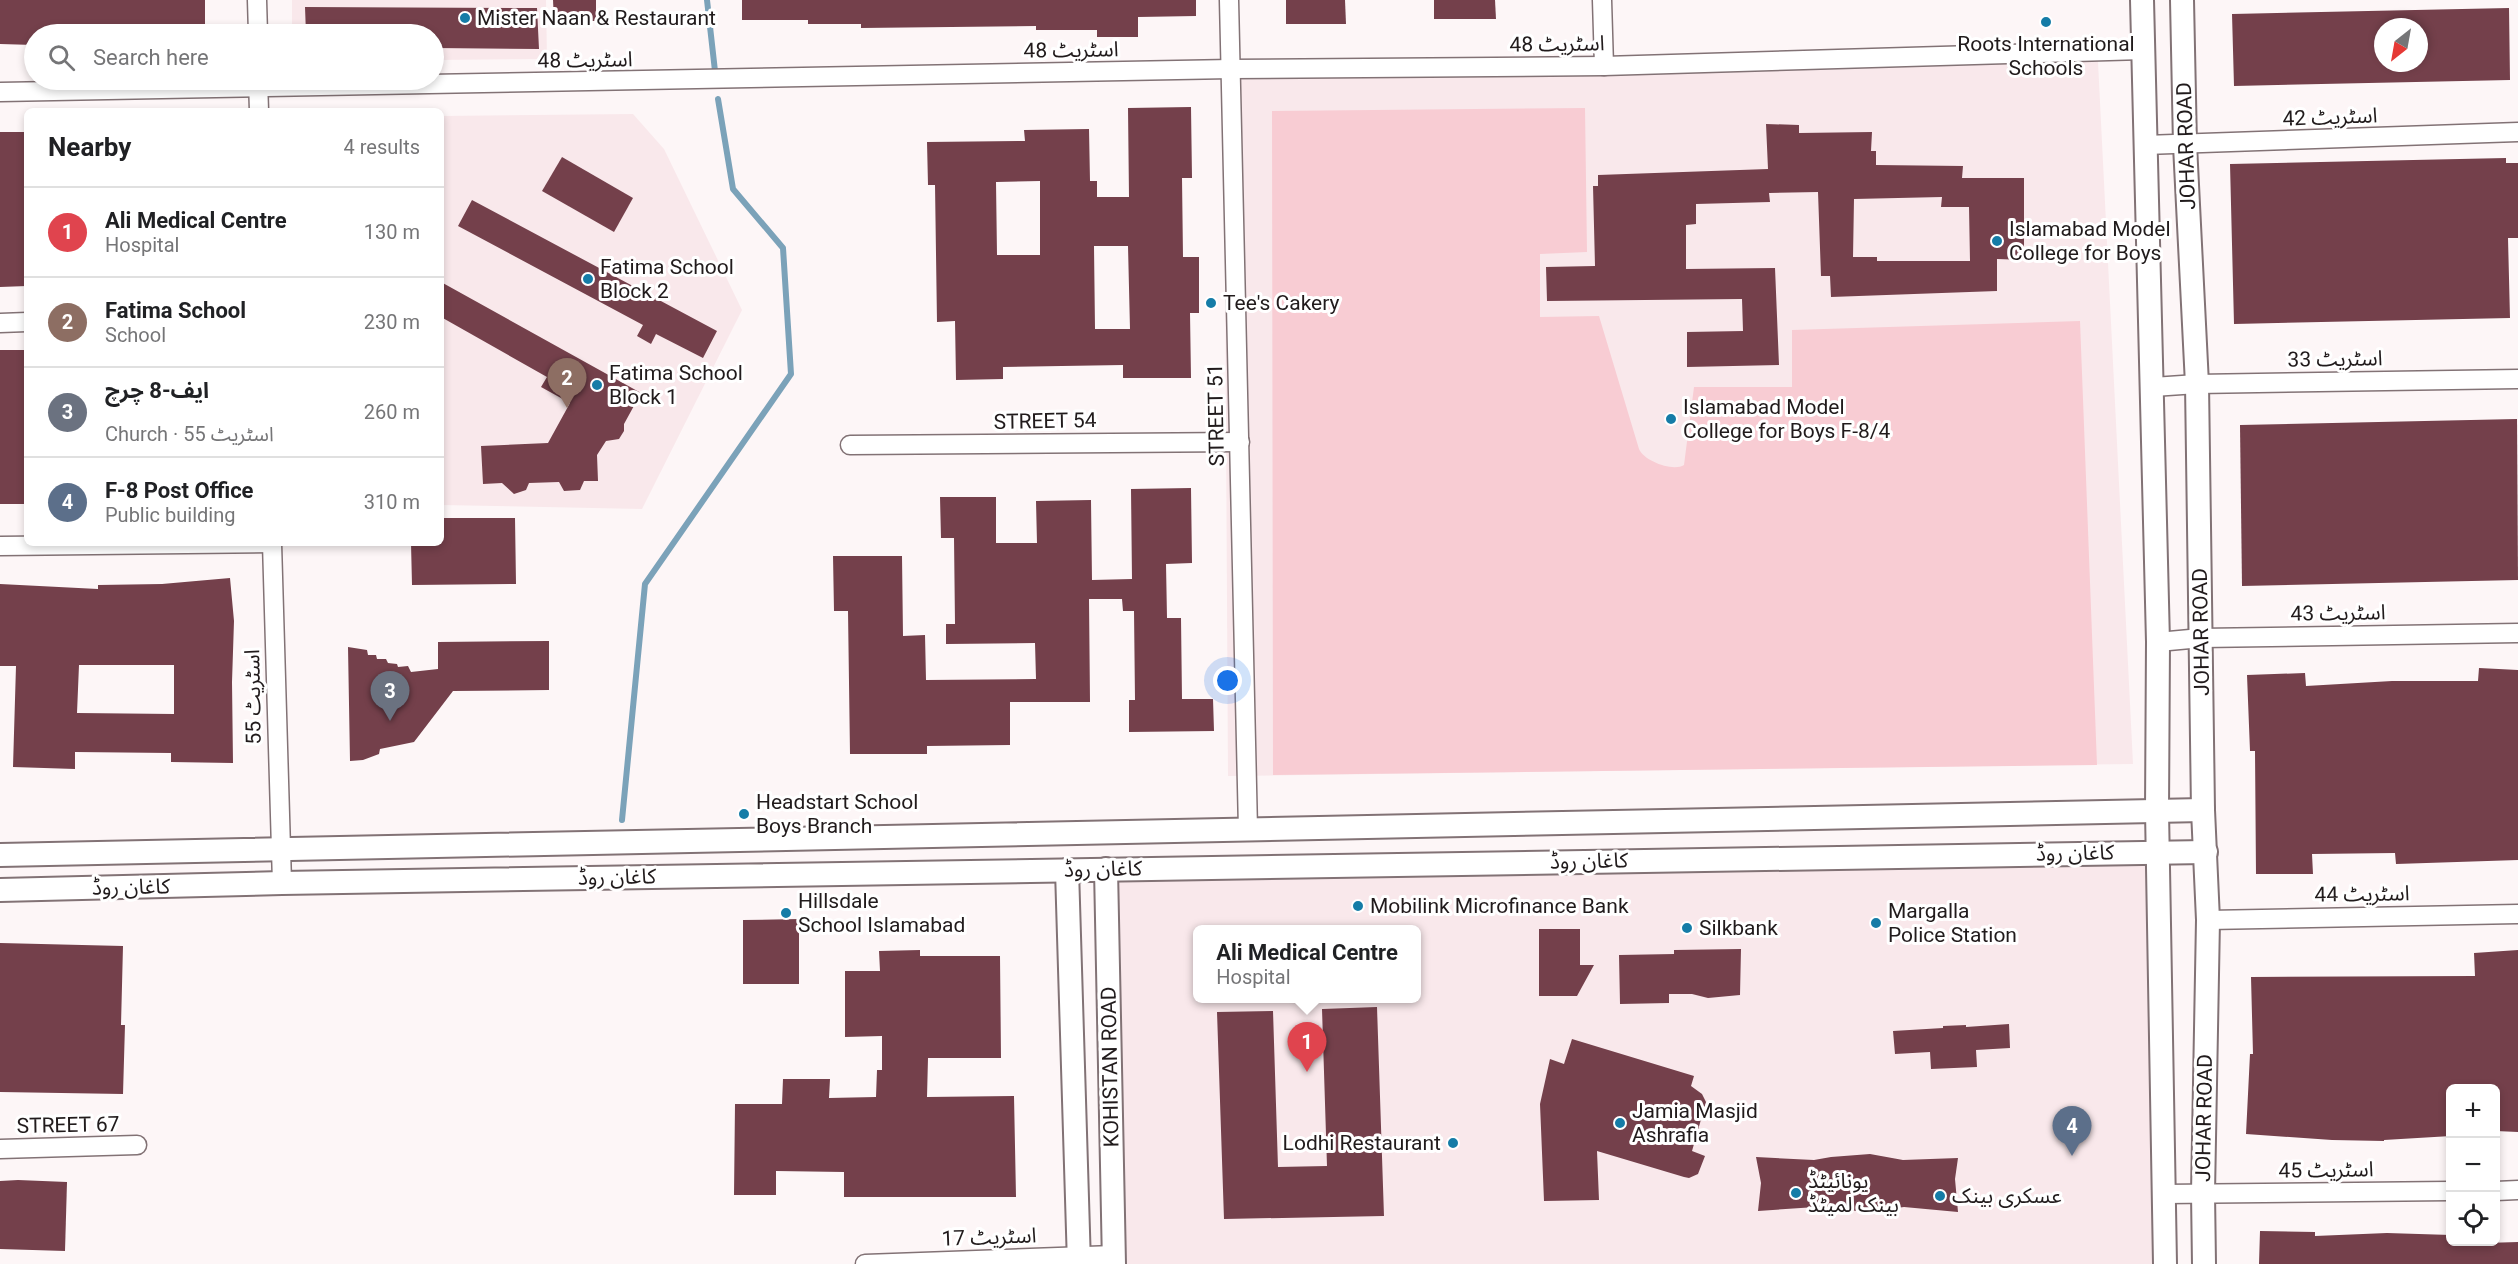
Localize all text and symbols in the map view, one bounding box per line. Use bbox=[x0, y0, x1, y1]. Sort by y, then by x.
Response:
place label: Mister Naan & Restaurant bbox=[477, 6, 716, 30]
marker: Mister Naan & Restaurant bbox=[458, 11, 472, 25]
marker: Roots International Schools bbox=[2039, 15, 2053, 29]
north arrow bbox=[2374, 18, 2428, 72]
search box bbox=[24, 24, 444, 90]
street label: اسٹریٹ 48 bbox=[1509, 31, 1605, 57]
place label: Roots International Schools bbox=[1957, 32, 2135, 80]
street label: اسٹریٹ 48 bbox=[1023, 37, 1119, 63]
icon: search bbox=[45, 41, 78, 74]
text: Search here bbox=[93, 45, 209, 70]
street label: اسٹریٹ 48 bbox=[537, 47, 633, 73]
street label: JOHAR ROAD bbox=[2172, 82, 2200, 210]
street label: اسٹریٹ 42 bbox=[2282, 103, 2378, 131]
text: Nearby bbox=[48, 132, 131, 162]
text: 4 results bbox=[344, 135, 420, 159]
text: Ali Medical Centre bbox=[105, 208, 287, 233]
place label: Islamabad Model College for Boys bbox=[2009, 217, 2171, 265]
text: 1 bbox=[62, 220, 73, 244]
text: 130 m bbox=[364, 220, 420, 244]
text: Hospital bbox=[105, 233, 179, 257]
marker: Islamabad Model College for Boys bbox=[1990, 234, 2004, 248]
place label: Fatima School Block 2 bbox=[600, 255, 734, 303]
marker: Fatima School Block 2 bbox=[581, 272, 595, 286]
place label: Tee's Cakery bbox=[1223, 291, 1340, 315]
marker: Tee's Cakery bbox=[1204, 296, 1218, 310]
text: Fatima School bbox=[105, 298, 246, 323]
text: 2 bbox=[62, 310, 73, 334]
text: 230 m bbox=[364, 310, 420, 334]
text: School bbox=[105, 323, 166, 347]
street label: اسٹریٹ 33 bbox=[2287, 346, 2383, 372]
pin: 2 bbox=[548, 358, 586, 408]
place label: Fatima School Block 1 bbox=[609, 361, 743, 409]
street label: STREET 51 bbox=[1203, 363, 1229, 467]
text: ایف-8 چرچ bbox=[105, 378, 209, 403]
marker: Fatima School Block 1 bbox=[590, 378, 604, 392]
place label: Islamabad Model College for Boys F-8/4 bbox=[1683, 395, 1891, 443]
text: 3 bbox=[62, 400, 73, 424]
text: 260 m bbox=[364, 400, 420, 424]
street label: STREET 54 bbox=[993, 408, 1097, 434]
marker: Islamabad Model College for Boys F-8/4 bbox=[1664, 412, 1678, 426]
text: Church · اسٹریٹ 55 bbox=[105, 422, 274, 446]
text: F-8 Post Office bbox=[105, 478, 253, 503]
text: 4 bbox=[62, 490, 73, 514]
text: 310 m bbox=[364, 490, 420, 514]
text: Public building bbox=[105, 503, 235, 527]
street label: JOHAR ROAD bbox=[2188, 568, 2214, 696]
street label: اسٹریٹ 43 bbox=[2290, 600, 2386, 626]
street label: اسٹریٹ 55 bbox=[240, 649, 266, 745]
your location bbox=[1213, 666, 1242, 695]
pin: 3 bbox=[370, 672, 410, 721]
place label: Headstart School Boys Branch bbox=[756, 790, 918, 838]
marker: Headstart School Boys Branch bbox=[737, 807, 751, 821]
street label: کاغان روڈ bbox=[2036, 840, 2115, 866]
street label: کاغان روڈ bbox=[1550, 848, 1629, 874]
street label: کاغان روڈ bbox=[1064, 856, 1143, 882]
street label: کاغان روڈ bbox=[578, 864, 657, 890]
street label: کاغان روڈ bbox=[92, 874, 171, 900]
street label: اسٹریٹ 44 bbox=[2314, 881, 2410, 907]
place label: Hillsdale School Islamabad bbox=[798, 889, 965, 937]
place label: Mobilink Microfinance Bank bbox=[1370, 894, 1629, 918]
marker: Mobilink Microfinance Bank bbox=[1351, 899, 1365, 913]
place label: Margalla Police Station bbox=[1888, 899, 2017, 947]
marker: Hillsdale School Islamabad bbox=[779, 906, 793, 920]
place label: Silkbank bbox=[1699, 916, 1778, 940]
marker: Margalla Police Station bbox=[1869, 916, 1883, 930]
marker: Silkbank bbox=[1680, 921, 1694, 935]
popup bbox=[1193, 925, 1421, 1003]
text: Ali Medical Centre bbox=[1216, 940, 1398, 965]
text: Hospital bbox=[1216, 965, 1291, 989]
street label: KOHISTAN ROAD bbox=[1097, 986, 1123, 1148]
pin: 1 bbox=[1288, 1022, 1326, 1072]
street label: JOHAR ROAD bbox=[2191, 1054, 2217, 1182]
map controls bbox=[2446, 1084, 2500, 1246]
button: + bbox=[2446, 1084, 2500, 1138]
place label: Jamia Masjid Ashrafia bbox=[1632, 1099, 1758, 1147]
pin: 4 bbox=[2052, 1106, 2092, 1156]
street label: STREET 67 bbox=[16, 1112, 120, 1138]
marker: Jamia Masjid Ashrafia bbox=[1613, 1116, 1627, 1130]
place label: Lodhi Restaurant bbox=[1283, 1131, 1441, 1155]
marker: Lodhi Restaurant bbox=[1446, 1136, 1460, 1150]
button: − bbox=[2446, 1138, 2500, 1192]
street label: اسٹریٹ 45 bbox=[2278, 1157, 2374, 1183]
place label: یونائیٹڈ بینک لمیٹڈ bbox=[1808, 1169, 1899, 1217]
place label: عسکری بینک bbox=[1952, 1184, 2062, 1208]
marker: یونائیٹڈ بینک لمیٹڈ bbox=[1789, 1186, 1803, 1200]
marker: عسکری بینک bbox=[1933, 1189, 1947, 1203]
button: locate bbox=[2446, 1192, 2500, 1246]
street label: اسٹریٹ 17 bbox=[941, 1223, 1037, 1251]

